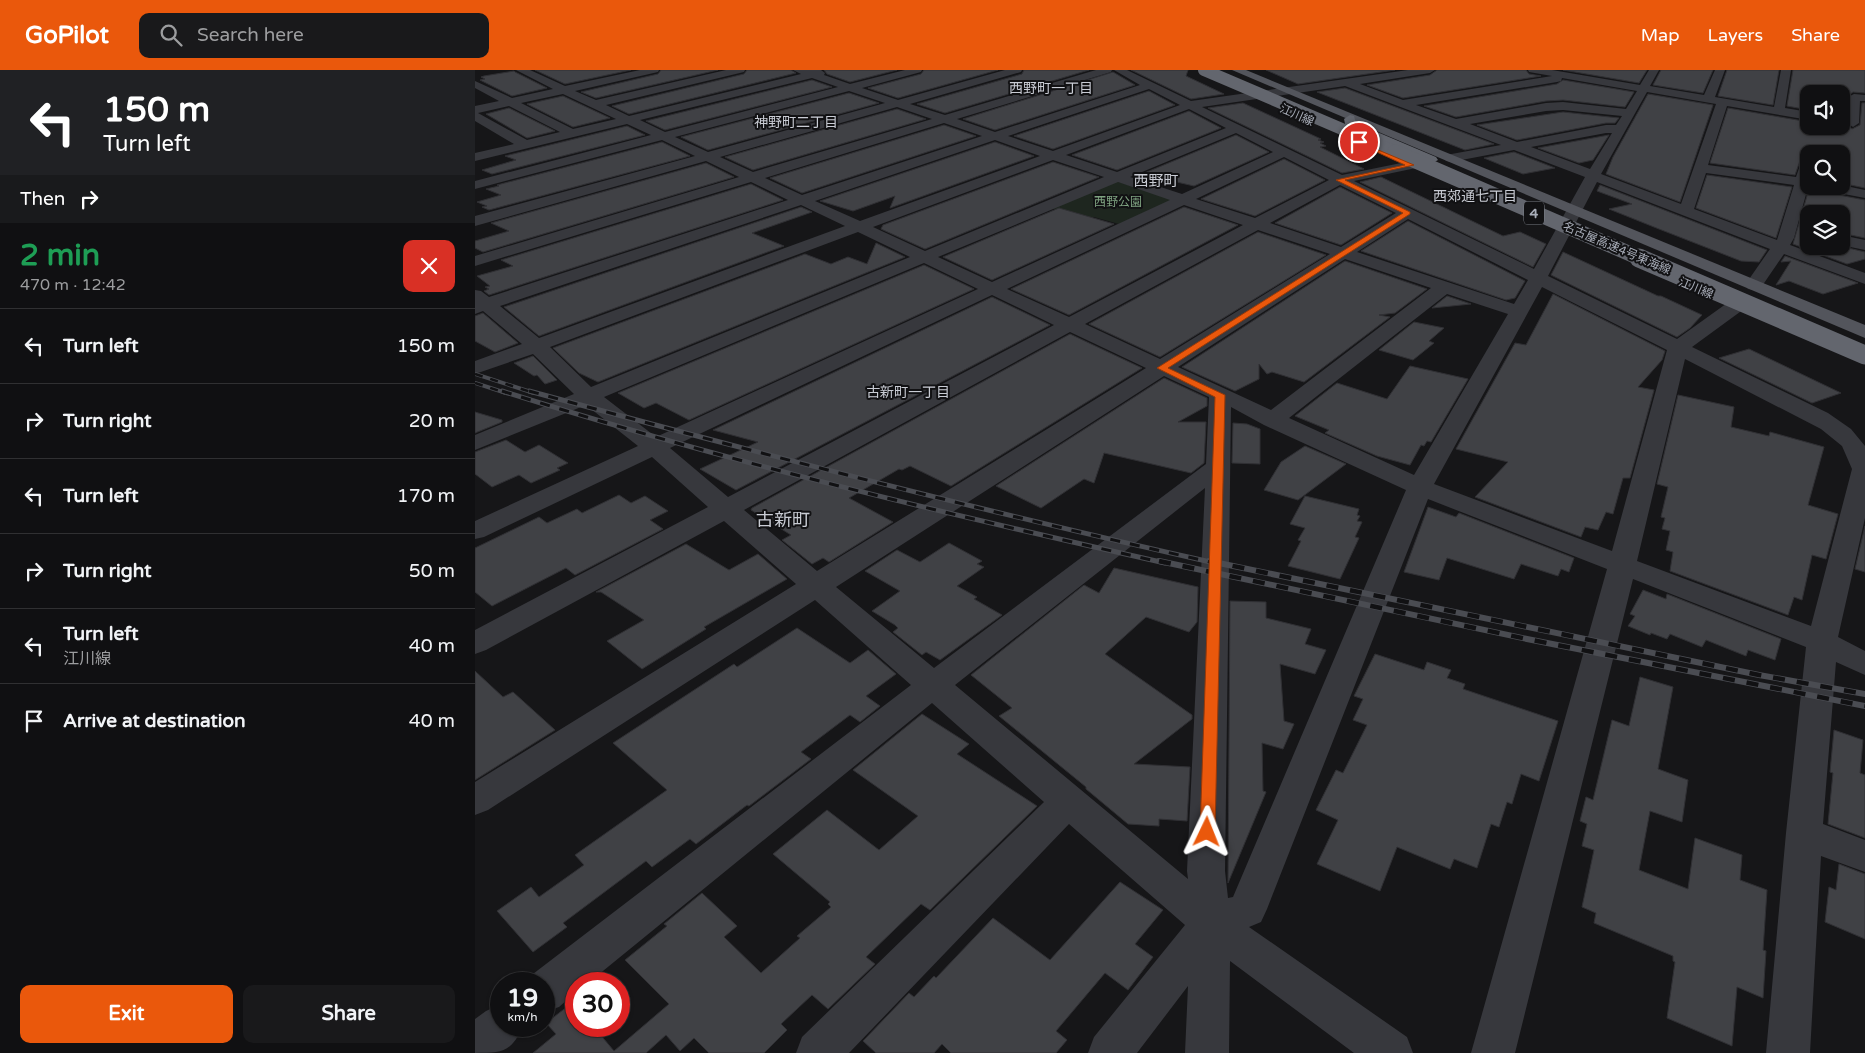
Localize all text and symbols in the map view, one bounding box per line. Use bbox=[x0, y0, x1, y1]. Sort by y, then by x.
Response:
search box bbox=[139, 13, 489, 58]
text: GoPilot bbox=[25, 21, 109, 50]
icon: search bbox=[157, 21, 185, 49]
text: Search here bbox=[197, 24, 304, 46]
text: Map bbox=[1641, 24, 1680, 46]
text: Layers bbox=[1708, 24, 1763, 46]
text: Share bbox=[1791, 24, 1840, 46]
district label: 西野町一丁目 bbox=[1009, 80, 1093, 97]
map controls bbox=[1800, 85, 1850, 255]
button: sound bbox=[1800, 85, 1850, 135]
text: 150 m bbox=[103, 89, 210, 131]
icon: left bbox=[20, 90, 85, 155]
street label: 江川線 bbox=[1278, 101, 1316, 129]
district label: 神野町二丁目 bbox=[754, 114, 838, 131]
pin bbox=[1338, 121, 1380, 163]
icon: arrive bbox=[1345, 128, 1373, 156]
text: Turn left bbox=[103, 131, 191, 157]
button: search bbox=[1800, 145, 1850, 195]
district label: 西野町 bbox=[1133, 172, 1179, 190]
icon: right bbox=[75, 185, 103, 213]
text: Then bbox=[20, 188, 65, 210]
district label: 西郊通七丁目 bbox=[1433, 188, 1517, 205]
park label: 西野公園 bbox=[1094, 195, 1142, 209]
road number: 4 bbox=[1524, 202, 1544, 224]
button: layers bbox=[1800, 205, 1850, 255]
street label: 名古屋高速4号東海線 bbox=[1561, 219, 1673, 277]
text: 2 min bbox=[20, 237, 100, 274]
button: close bbox=[403, 240, 455, 292]
text: 470 m · 12:42 bbox=[20, 275, 126, 295]
street label: 江川線 bbox=[1677, 275, 1715, 301]
icon: left bbox=[20, 332, 48, 360]
text: Turn left bbox=[63, 335, 139, 357]
text: 150 m bbox=[397, 335, 455, 357]
district label: 古新町一丁目 bbox=[866, 384, 950, 401]
icon: right bbox=[20, 407, 48, 435]
text: Turn right bbox=[63, 410, 151, 432]
text: 20 m bbox=[409, 410, 455, 432]
icon: left bbox=[20, 482, 48, 510]
text: Turn left bbox=[63, 485, 139, 507]
text: 170 m bbox=[397, 485, 455, 507]
district label: 古新町 bbox=[756, 509, 810, 531]
icon: right bbox=[20, 557, 48, 585]
text: Turn right bbox=[63, 560, 151, 582]
text: 50 m bbox=[409, 560, 455, 582]
text: Turn left bbox=[63, 623, 139, 645]
icon: left bbox=[20, 632, 48, 660]
text: 40 m bbox=[409, 635, 455, 657]
text: 江川線 bbox=[63, 649, 111, 669]
icon: arrive bbox=[20, 707, 48, 735]
text: Arrive at destination bbox=[63, 710, 246, 732]
text: 40 m bbox=[409, 710, 455, 732]
position arrow bbox=[1180, 805, 1232, 857]
speed limit sign: 30 bbox=[565, 972, 630, 1037]
text: 19 bbox=[507, 983, 538, 1013]
button: Exit bbox=[20, 985, 233, 1043]
button: Share bbox=[243, 985, 455, 1043]
text: km/h bbox=[507, 1010, 538, 1024]

